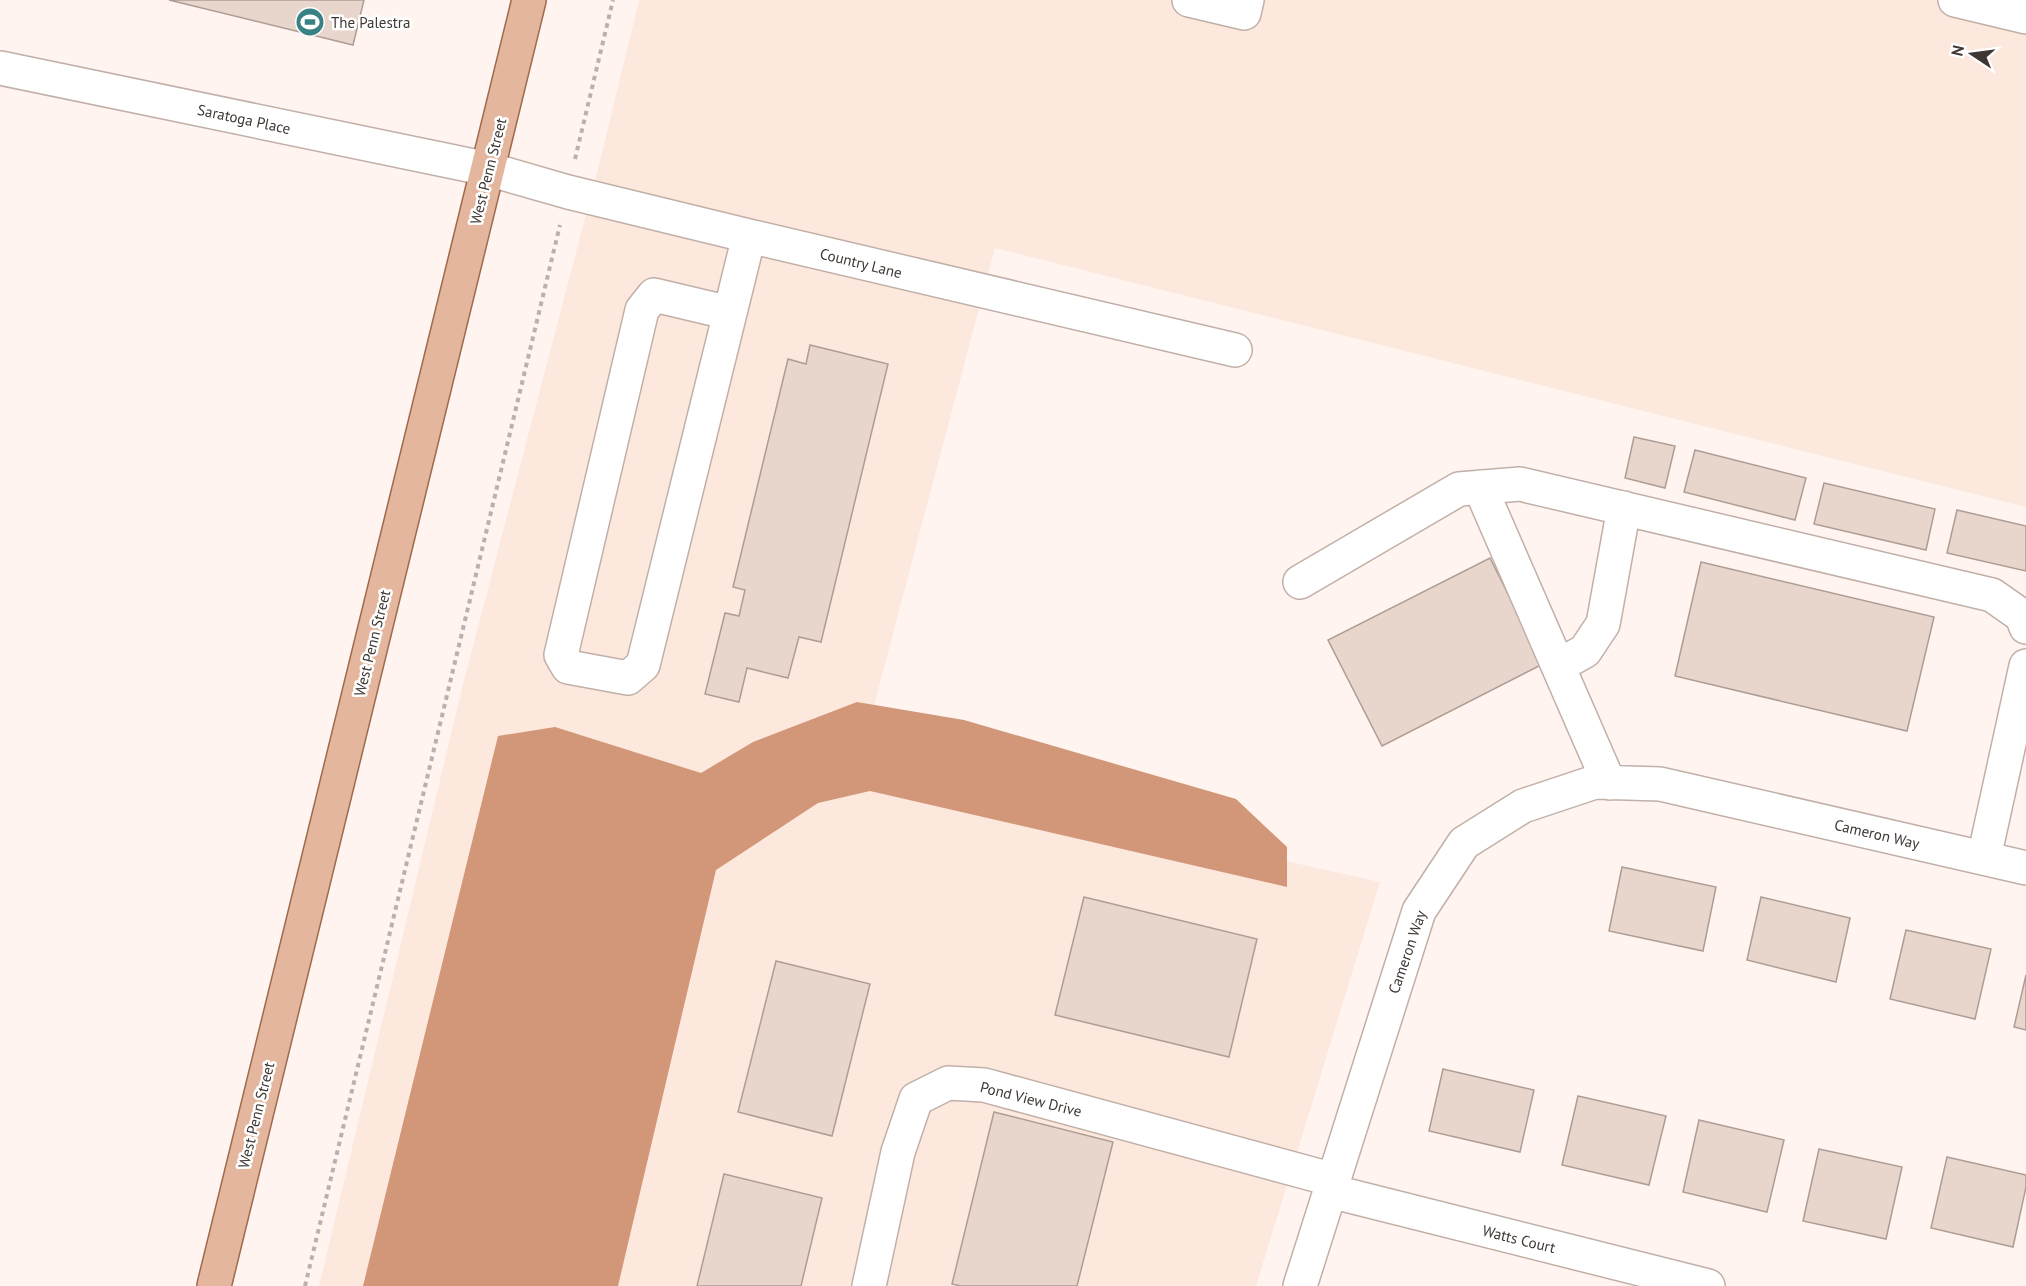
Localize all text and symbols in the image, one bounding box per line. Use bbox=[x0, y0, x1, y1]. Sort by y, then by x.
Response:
sports icon: The Palestra bbox=[294, 6, 326, 38]
place label: The Palestra bbox=[331, 13, 410, 32]
north arrow bbox=[1942, 24, 2002, 84]
text: N bbox=[1946, 43, 1968, 58]
street label: Saratoga Place bbox=[196, 100, 292, 138]
street label: West Penn Street bbox=[466, 116, 510, 226]
street label: Country Lane bbox=[818, 244, 904, 282]
street label: West Penn Street bbox=[350, 588, 394, 698]
street label: Cameron Way bbox=[1833, 815, 1921, 853]
street label: Cameron Way bbox=[1384, 908, 1430, 996]
street label: West Penn Street bbox=[234, 1060, 278, 1170]
street label: Pond View Drive bbox=[978, 1077, 1084, 1121]
street label: Watts Court bbox=[1481, 1221, 1557, 1257]

